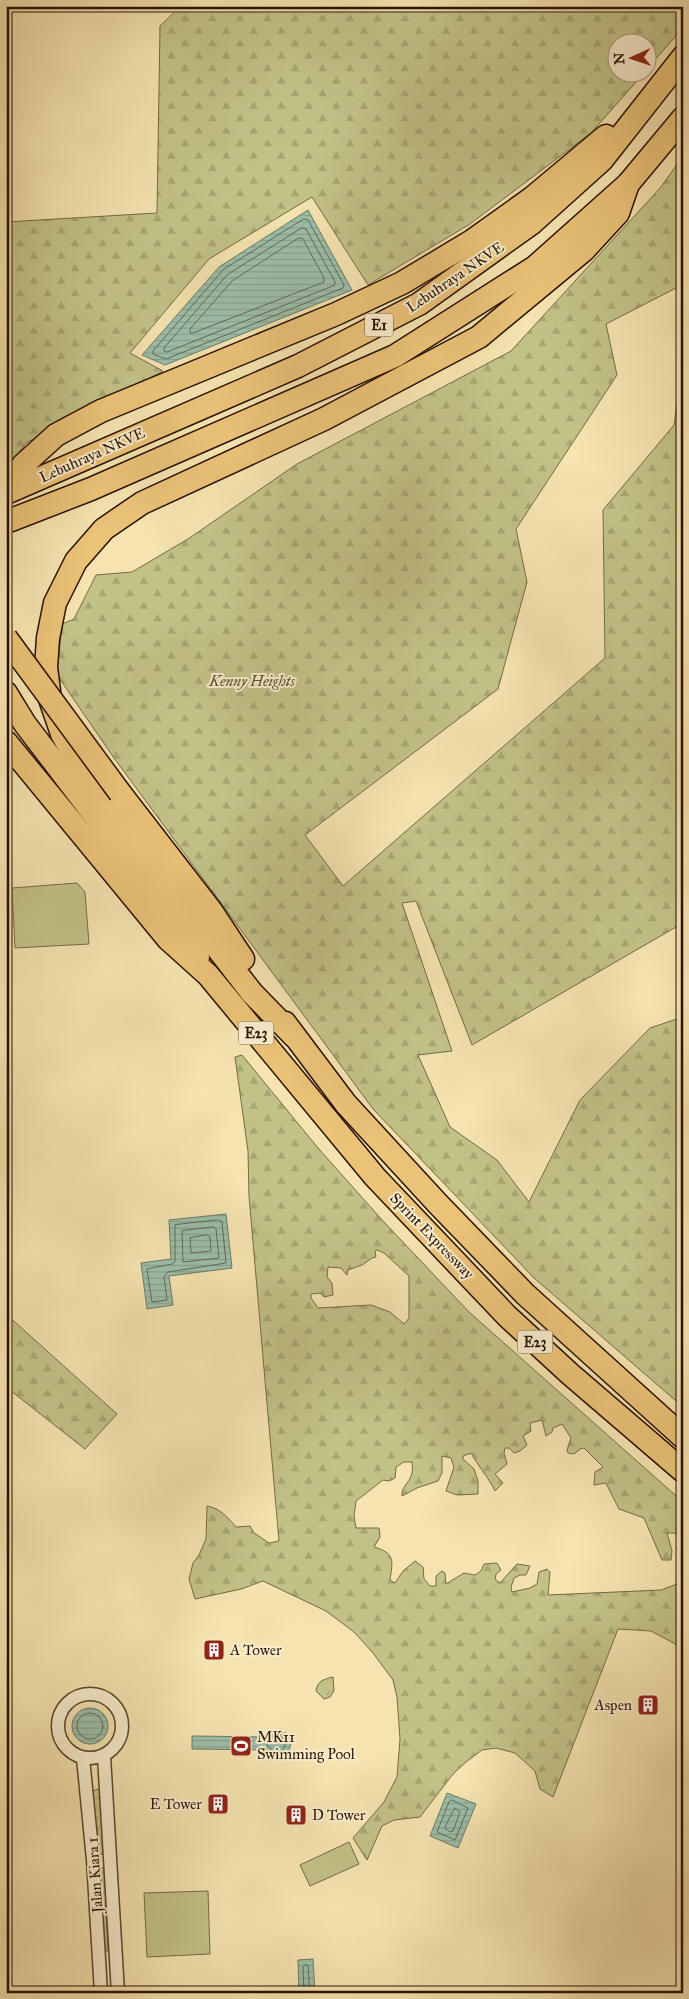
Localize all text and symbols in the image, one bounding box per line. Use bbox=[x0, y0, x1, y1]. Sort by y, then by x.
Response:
north arrow bbox=[606, 32, 656, 82]
text: N bbox=[611, 52, 628, 65]
street label: Lebuhraya NKVE bbox=[403, 238, 507, 316]
road number: E1 bbox=[365, 314, 393, 336]
street label: Lebuhraya NKVE bbox=[36, 424, 148, 486]
park label: Kenny Heights bbox=[208, 672, 295, 690]
road number: E23 bbox=[238, 1021, 274, 1044]
street label: Sprint Expressway bbox=[386, 1189, 478, 1284]
road number: E23 bbox=[518, 1330, 552, 1354]
building icon: A Tower bbox=[202, 1638, 226, 1662]
place label: A Tower bbox=[229, 1641, 282, 1659]
building icon: Aspen bbox=[636, 1693, 660, 1717]
place label: Aspen bbox=[594, 1696, 632, 1714]
place label: MK11 Swimming Pool bbox=[257, 1728, 356, 1763]
sports icon: MK11 Swimming Pool bbox=[229, 1734, 253, 1758]
building icon: E Tower bbox=[206, 1792, 230, 1816]
place label: E Tower bbox=[150, 1795, 202, 1813]
building icon: D Tower bbox=[284, 1803, 308, 1827]
place label: D Tower bbox=[312, 1806, 366, 1824]
street label: Jalan Kiara 1 bbox=[83, 1836, 108, 1916]

